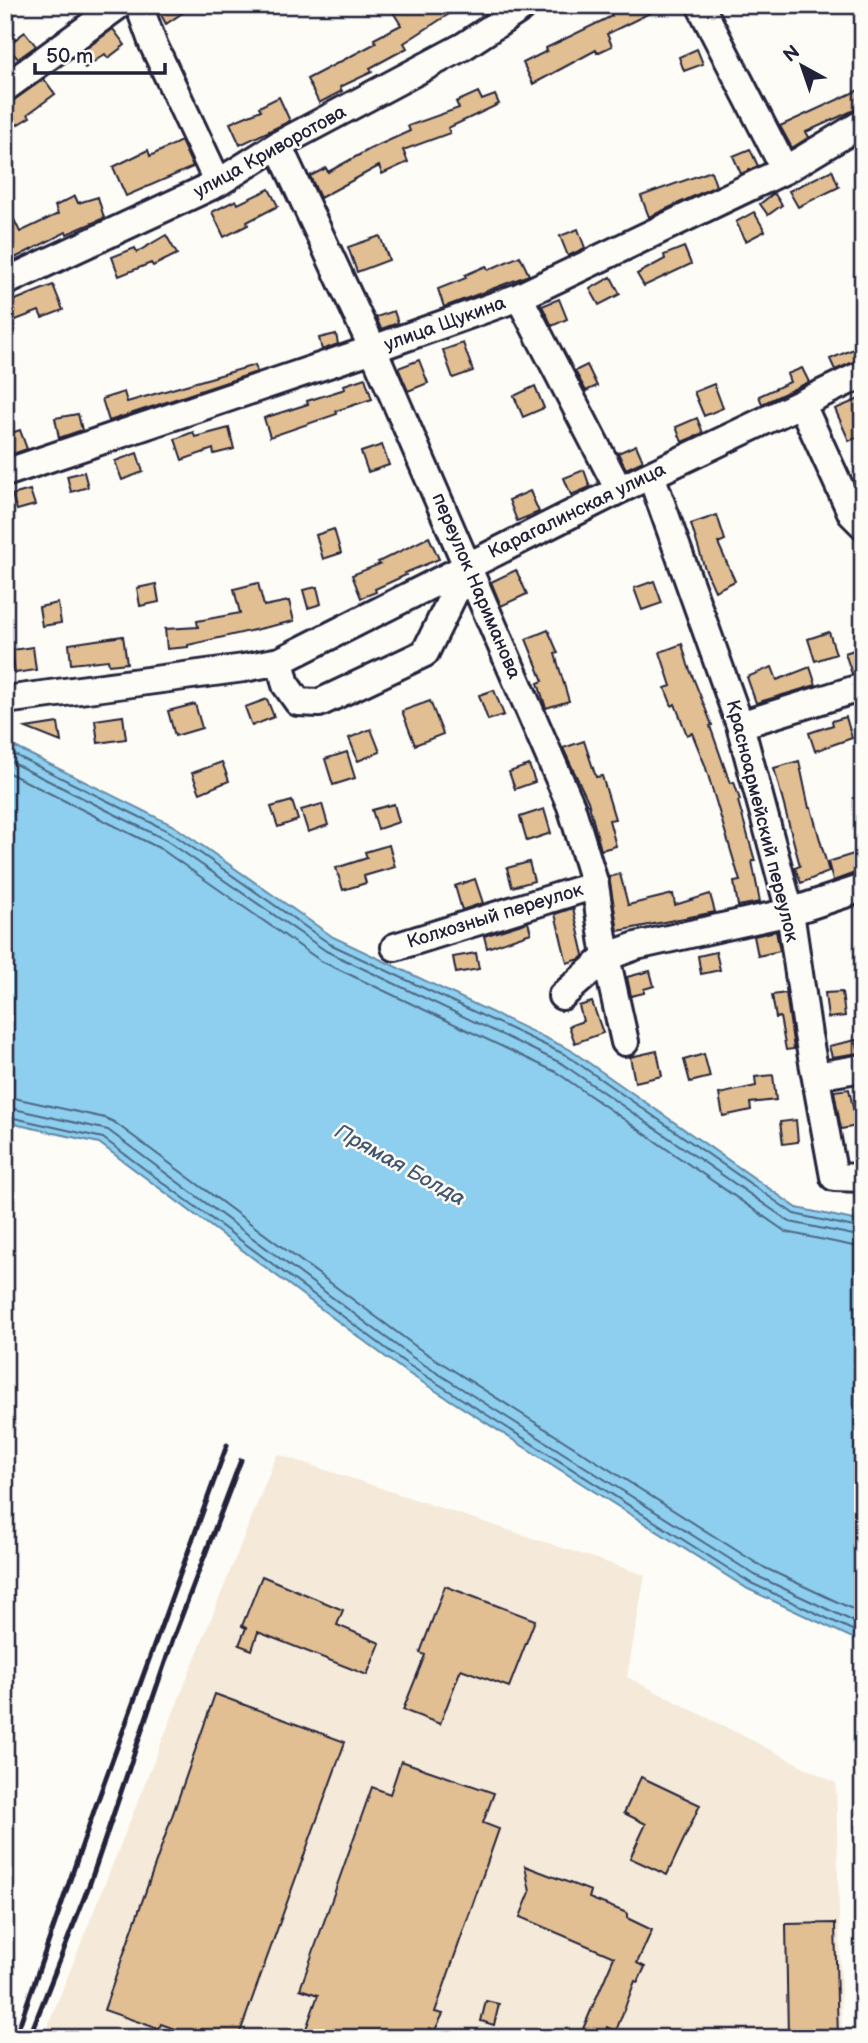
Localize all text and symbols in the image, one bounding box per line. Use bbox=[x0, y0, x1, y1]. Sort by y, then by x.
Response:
scale bar bbox=[35, 32, 164, 76]
north arrow bbox=[766, 32, 836, 102]
text: N bbox=[779, 41, 805, 68]
text: 50 m bbox=[46, 44, 93, 69]
street label: улица Криворотова bbox=[190, 101, 350, 203]
street label: улица Щукина bbox=[381, 291, 509, 357]
street label: Карагалинская улица bbox=[485, 458, 669, 564]
street label: переулок Нариманова bbox=[426, 490, 526, 682]
street label: Красноармейский переулок bbox=[721, 698, 803, 944]
street label: Колхозный переулок bbox=[404, 878, 586, 954]
water label: Прямая Болда bbox=[330, 1119, 470, 1211]

